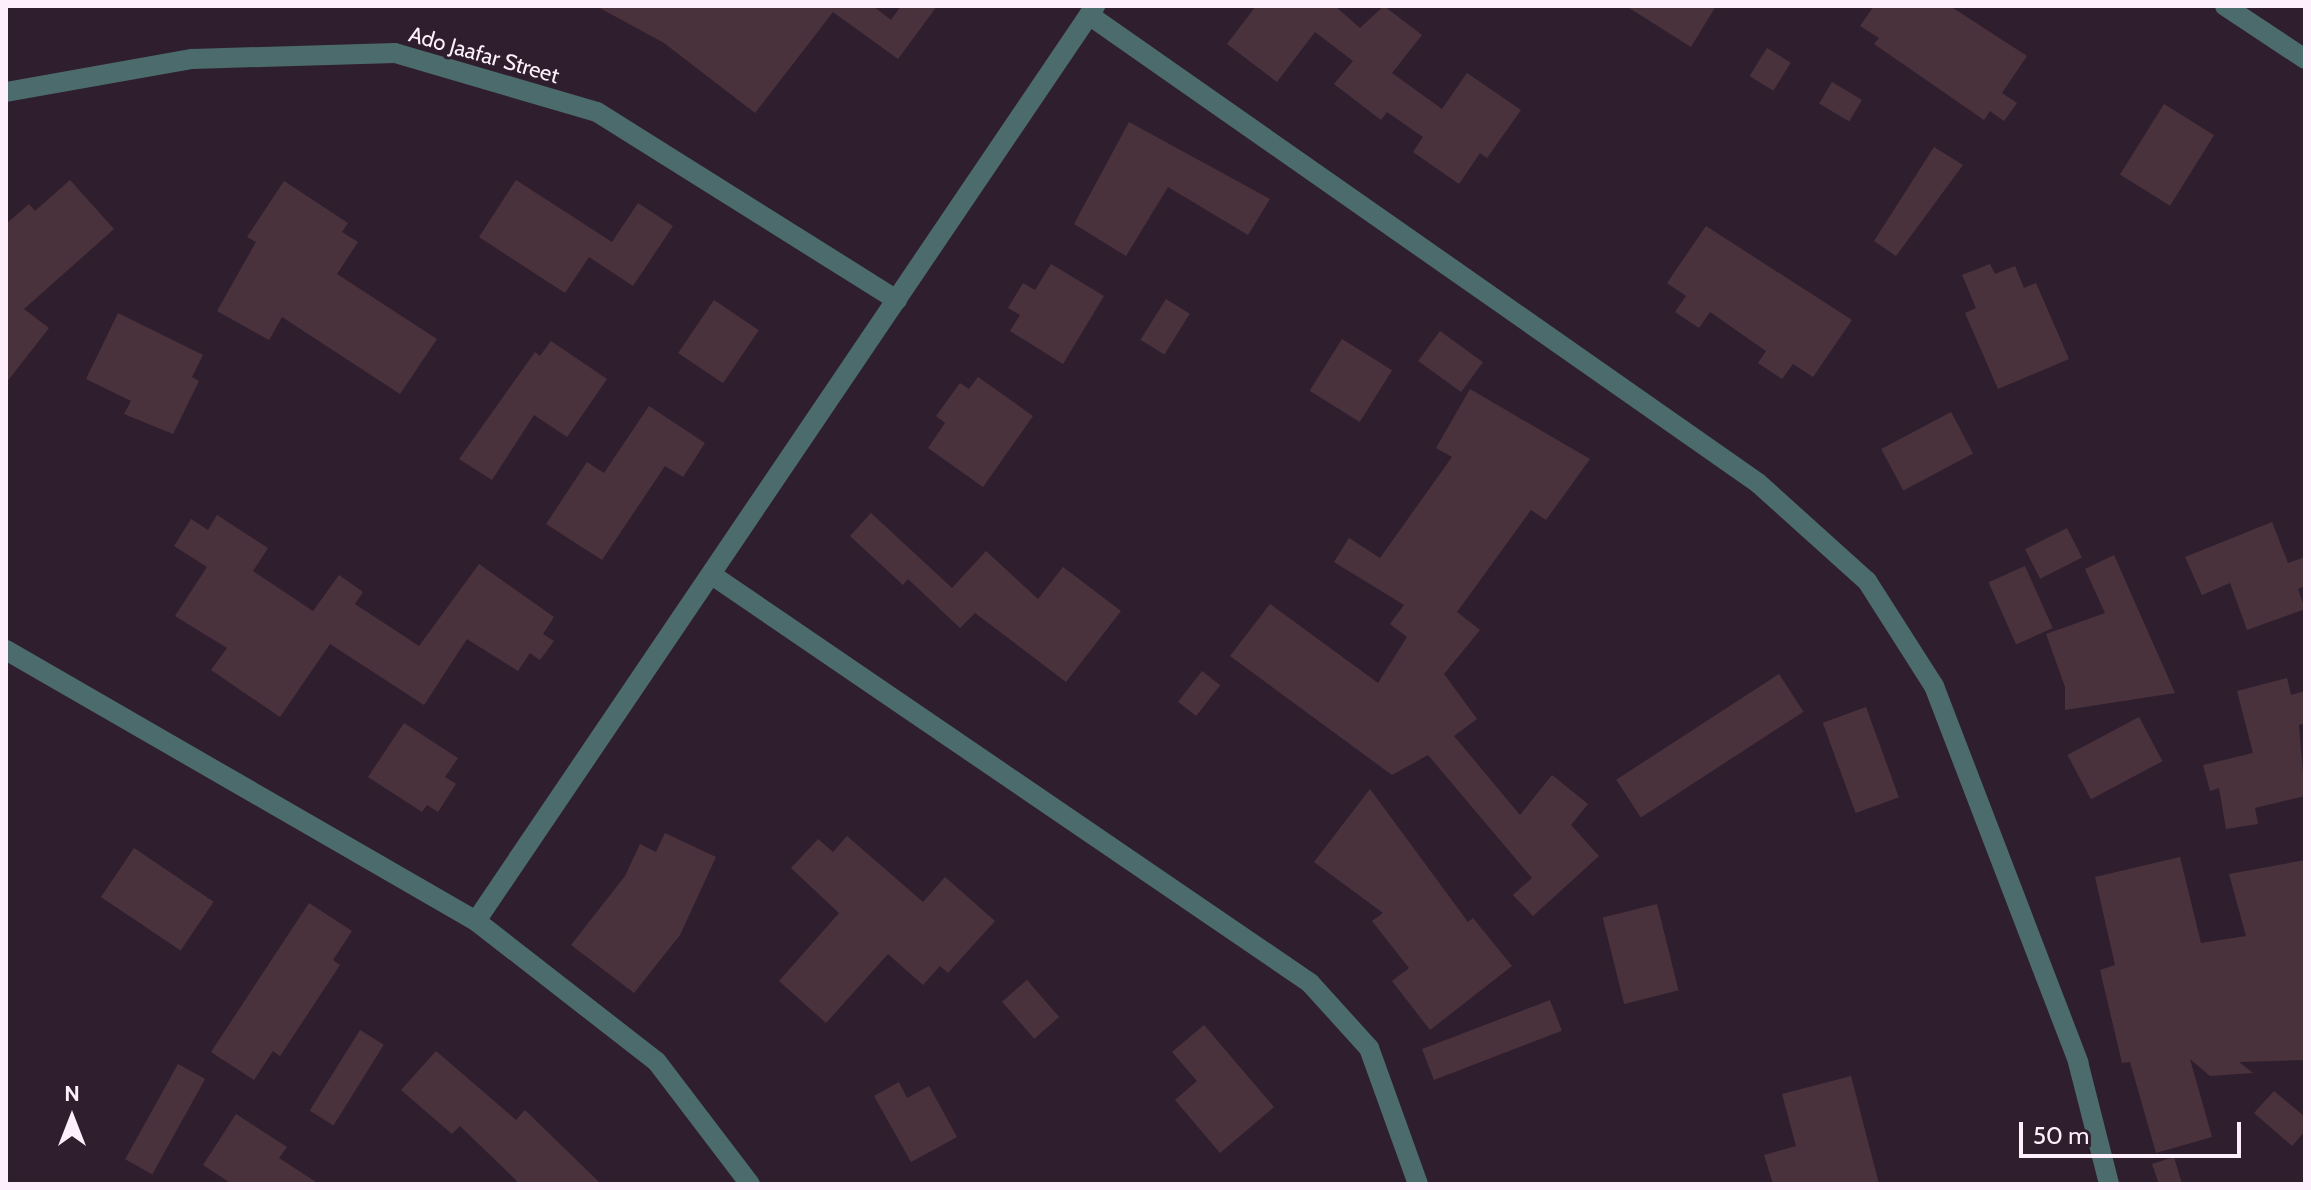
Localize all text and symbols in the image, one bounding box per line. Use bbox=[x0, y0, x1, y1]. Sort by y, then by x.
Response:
street label: Ado Jaafar Street bbox=[406, 21, 562, 89]
north arrow bbox=[32, 1078, 112, 1158]
text: N bbox=[64, 1080, 80, 1107]
scale bar bbox=[2023, 1106, 2245, 1156]
text: 50 m bbox=[2033, 1121, 2089, 1150]

